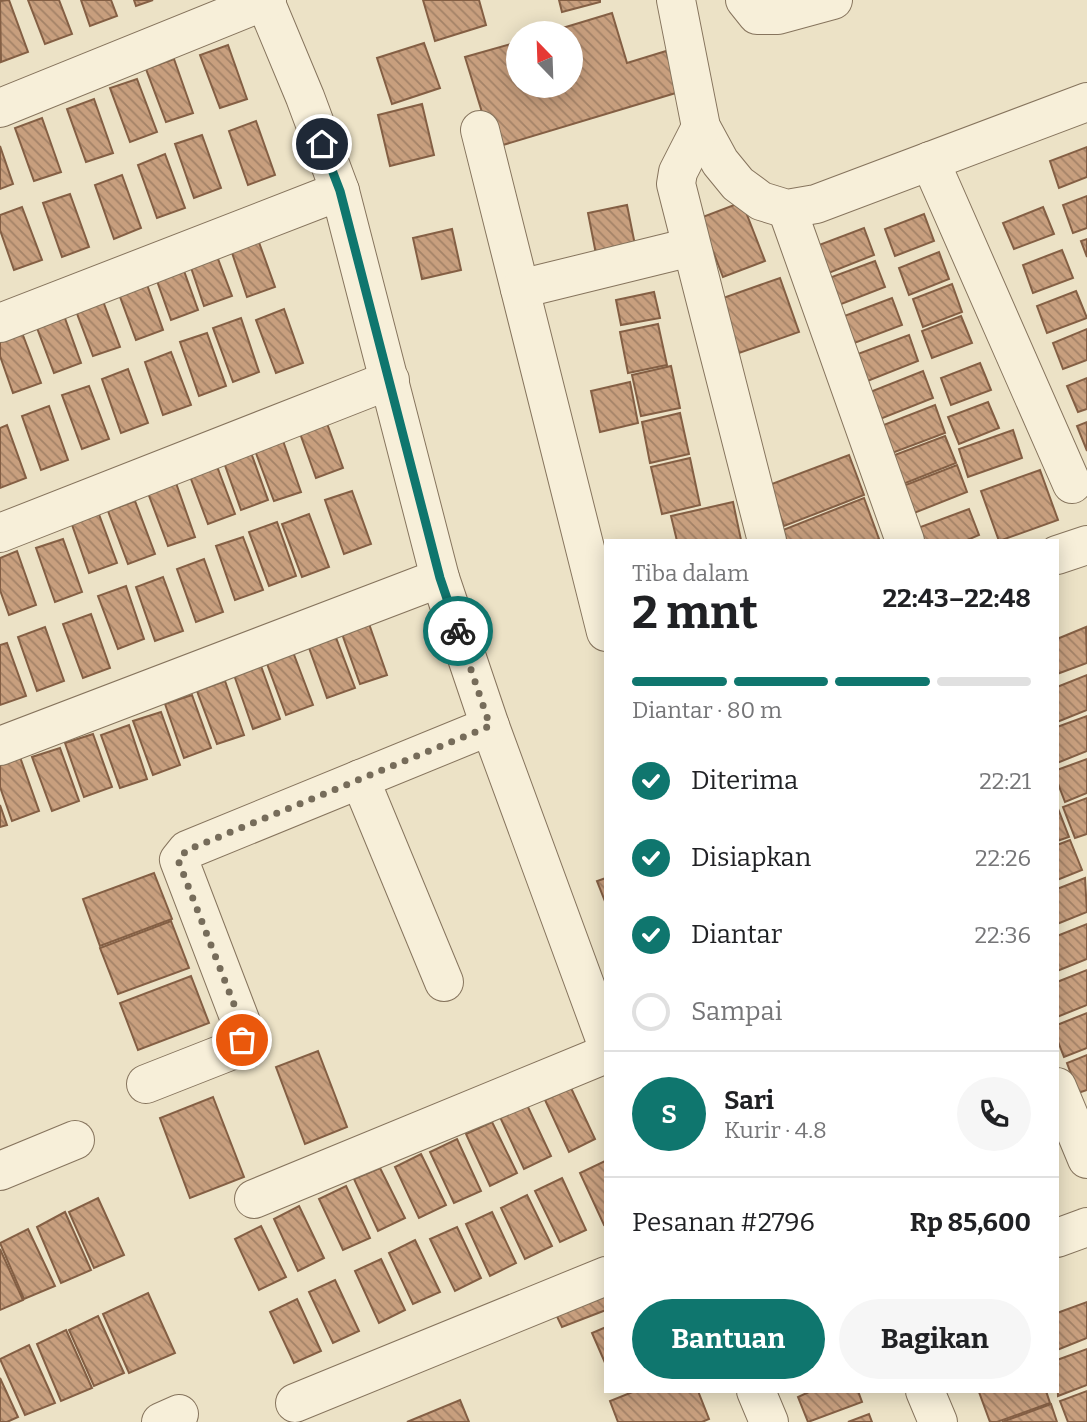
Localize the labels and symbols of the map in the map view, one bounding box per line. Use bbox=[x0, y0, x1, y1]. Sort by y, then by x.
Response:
north arrow bbox=[506, 21, 583, 98]
pin bbox=[292, 114, 352, 174]
courier bbox=[423, 596, 493, 666]
pin bbox=[212, 1010, 272, 1070]

